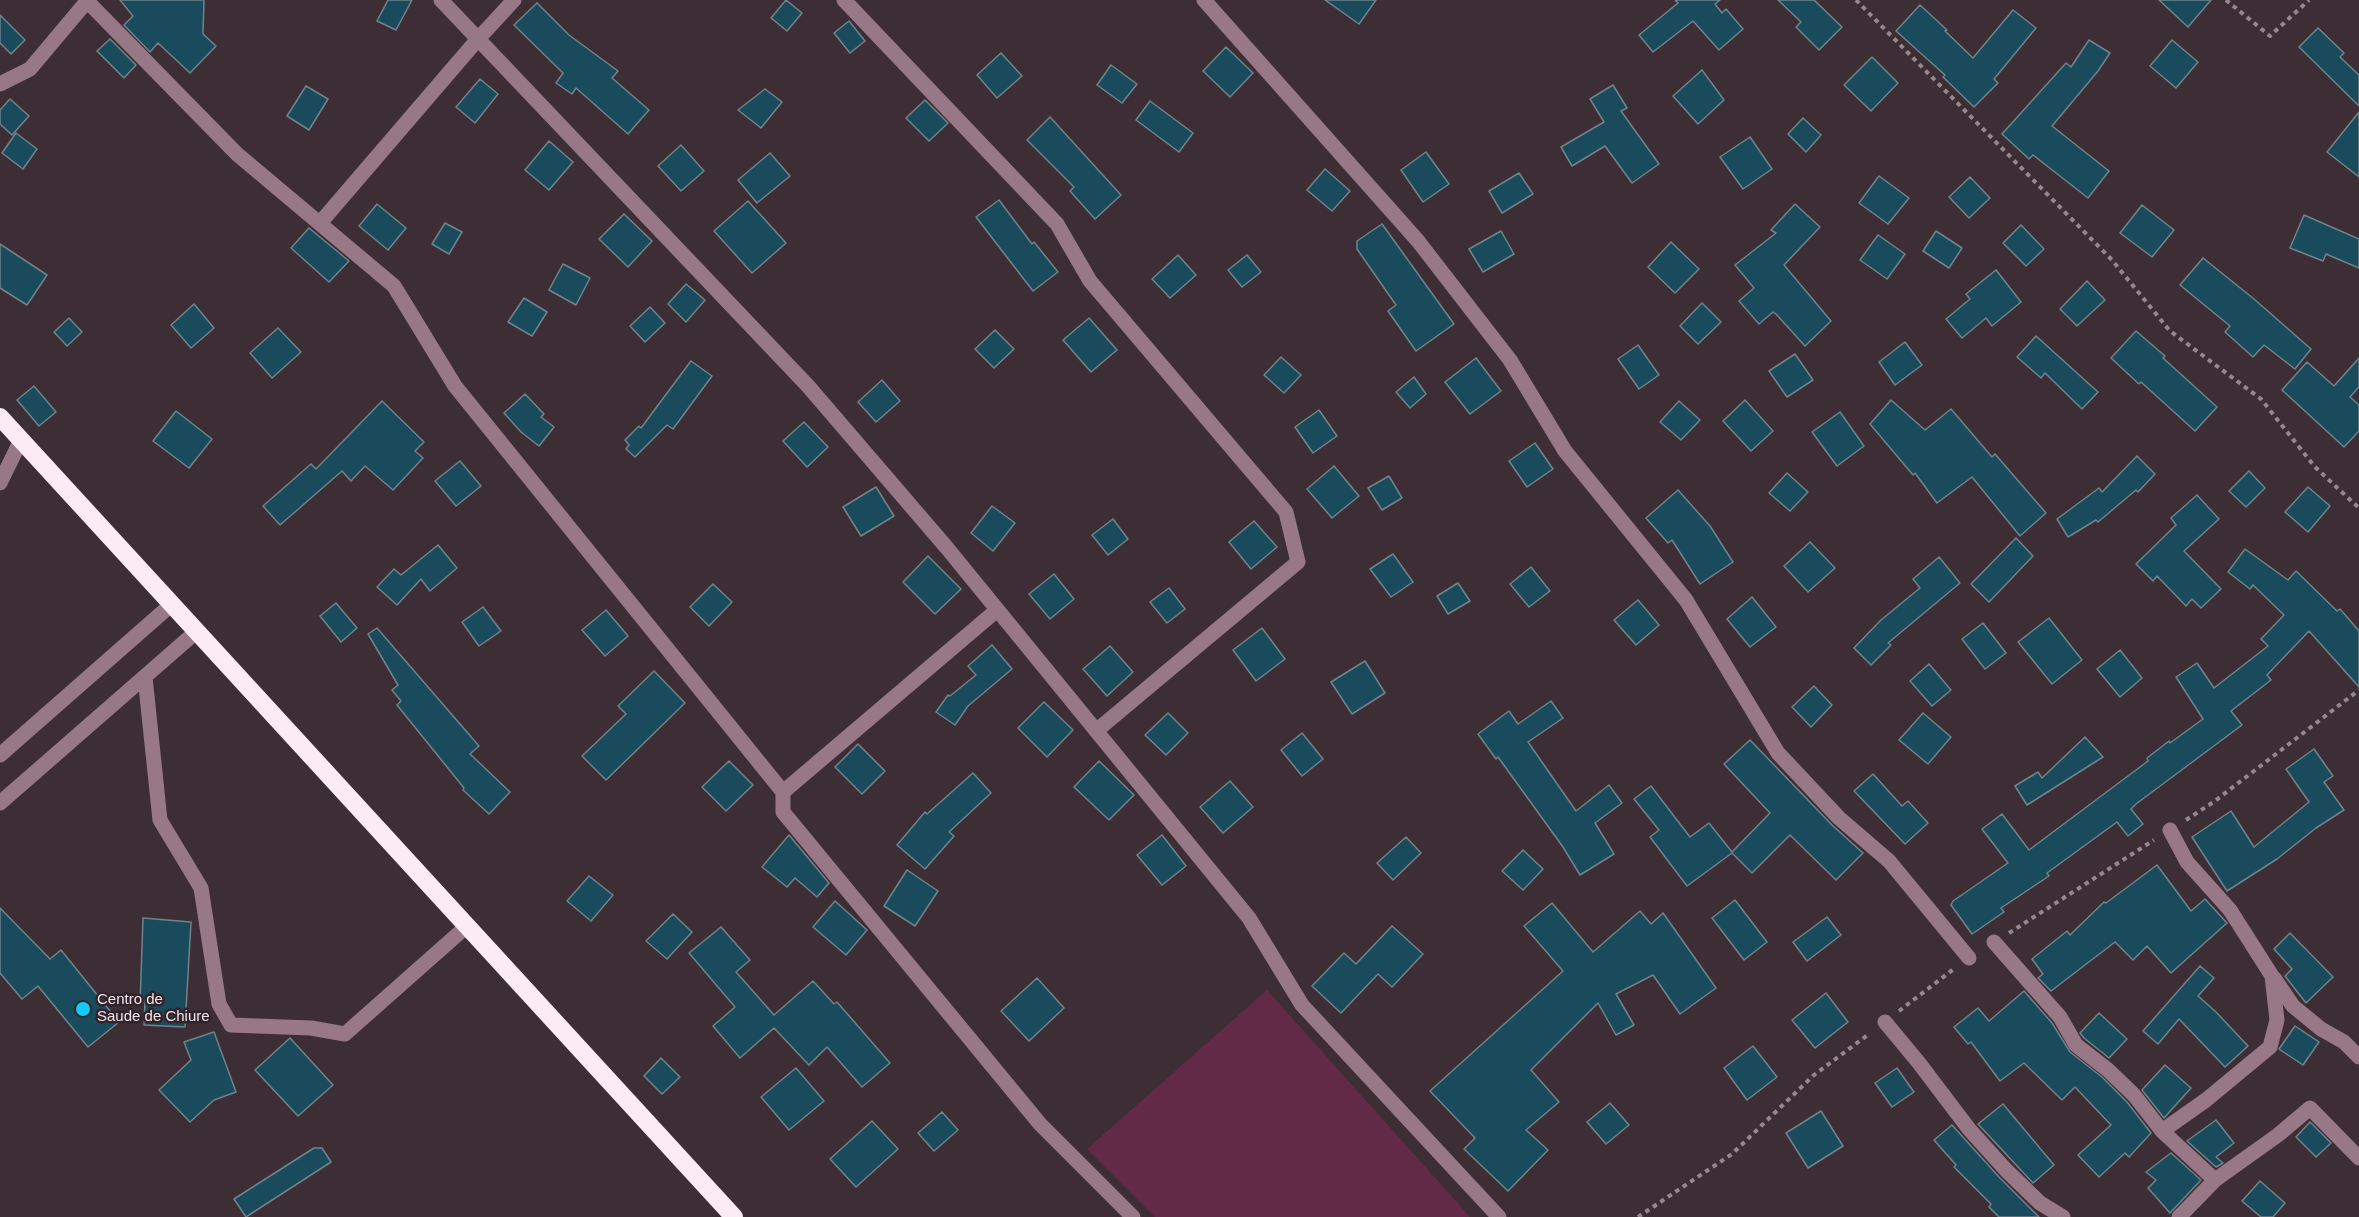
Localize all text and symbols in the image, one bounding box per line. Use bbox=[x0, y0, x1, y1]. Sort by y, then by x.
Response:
place label: Centro de Saude de Chiure bbox=[97, 991, 210, 1026]
marker: Centro de Saude de Chiure bbox=[74, 1000, 92, 1018]

